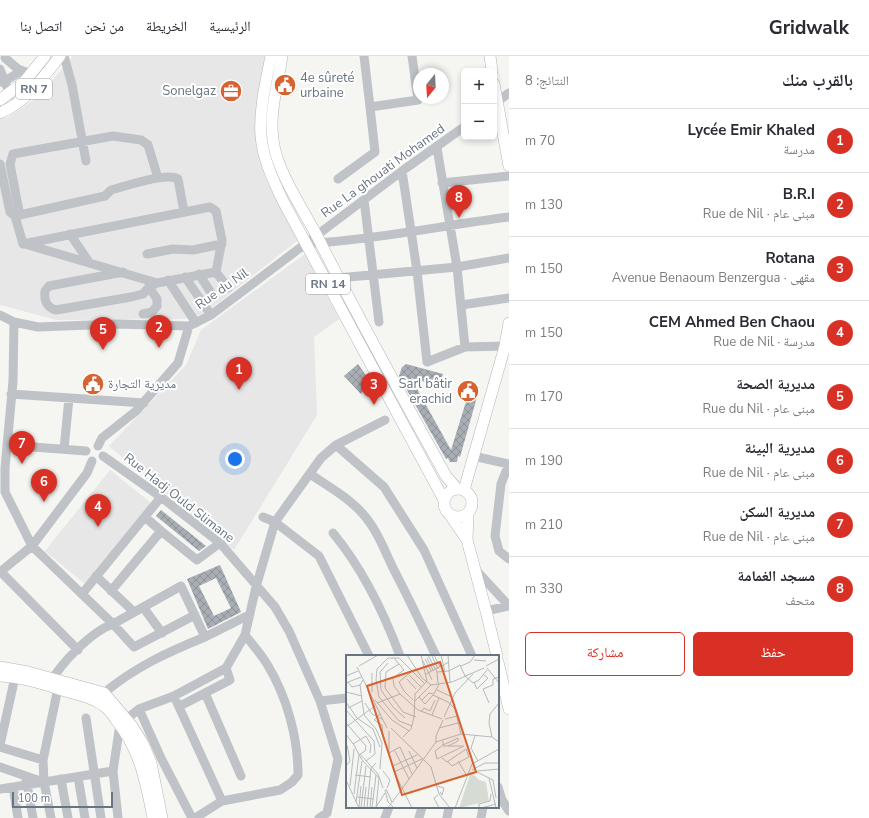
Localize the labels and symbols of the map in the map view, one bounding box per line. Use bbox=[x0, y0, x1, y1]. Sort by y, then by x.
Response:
north arrow bbox=[413, 68, 449, 104]
place label: 4e sûreté urbaine bbox=[300, 69, 355, 102]
public building icon: 4e sûreté urbaine bbox=[272, 72, 298, 98]
office icon: Sonelgaz bbox=[218, 78, 244, 104]
road number: RN 7 bbox=[16, 79, 52, 99]
place label: Sonelgaz bbox=[162, 82, 216, 100]
street label: Rue La ghouati Mohamed bbox=[317, 120, 449, 222]
pin: 8 bbox=[446, 185, 472, 218]
street label: Rue du Nil bbox=[192, 264, 252, 314]
road number: RN 14 bbox=[306, 274, 350, 294]
pin: 2 bbox=[146, 315, 172, 348]
pin: 5 bbox=[90, 317, 116, 350]
pin: 1 bbox=[226, 357, 252, 390]
public building icon: مديرية التجارة bbox=[80, 371, 106, 397]
pin: 3 bbox=[361, 372, 387, 405]
place label: مديرية التجارة bbox=[108, 375, 176, 393]
place label: Sarl bâtir erachid bbox=[399, 375, 452, 408]
public building icon: Sarl bâtir erachid bbox=[455, 378, 481, 404]
pin: 7 bbox=[9, 431, 35, 464]
street label: Rue Hadj Ould Slimane bbox=[120, 449, 238, 547]
your location bbox=[225, 449, 245, 469]
pin: 6 bbox=[31, 469, 57, 502]
pin: 4 bbox=[85, 494, 111, 527]
inset map bbox=[346, 655, 499, 808]
scale bar bbox=[12, 790, 113, 809]

